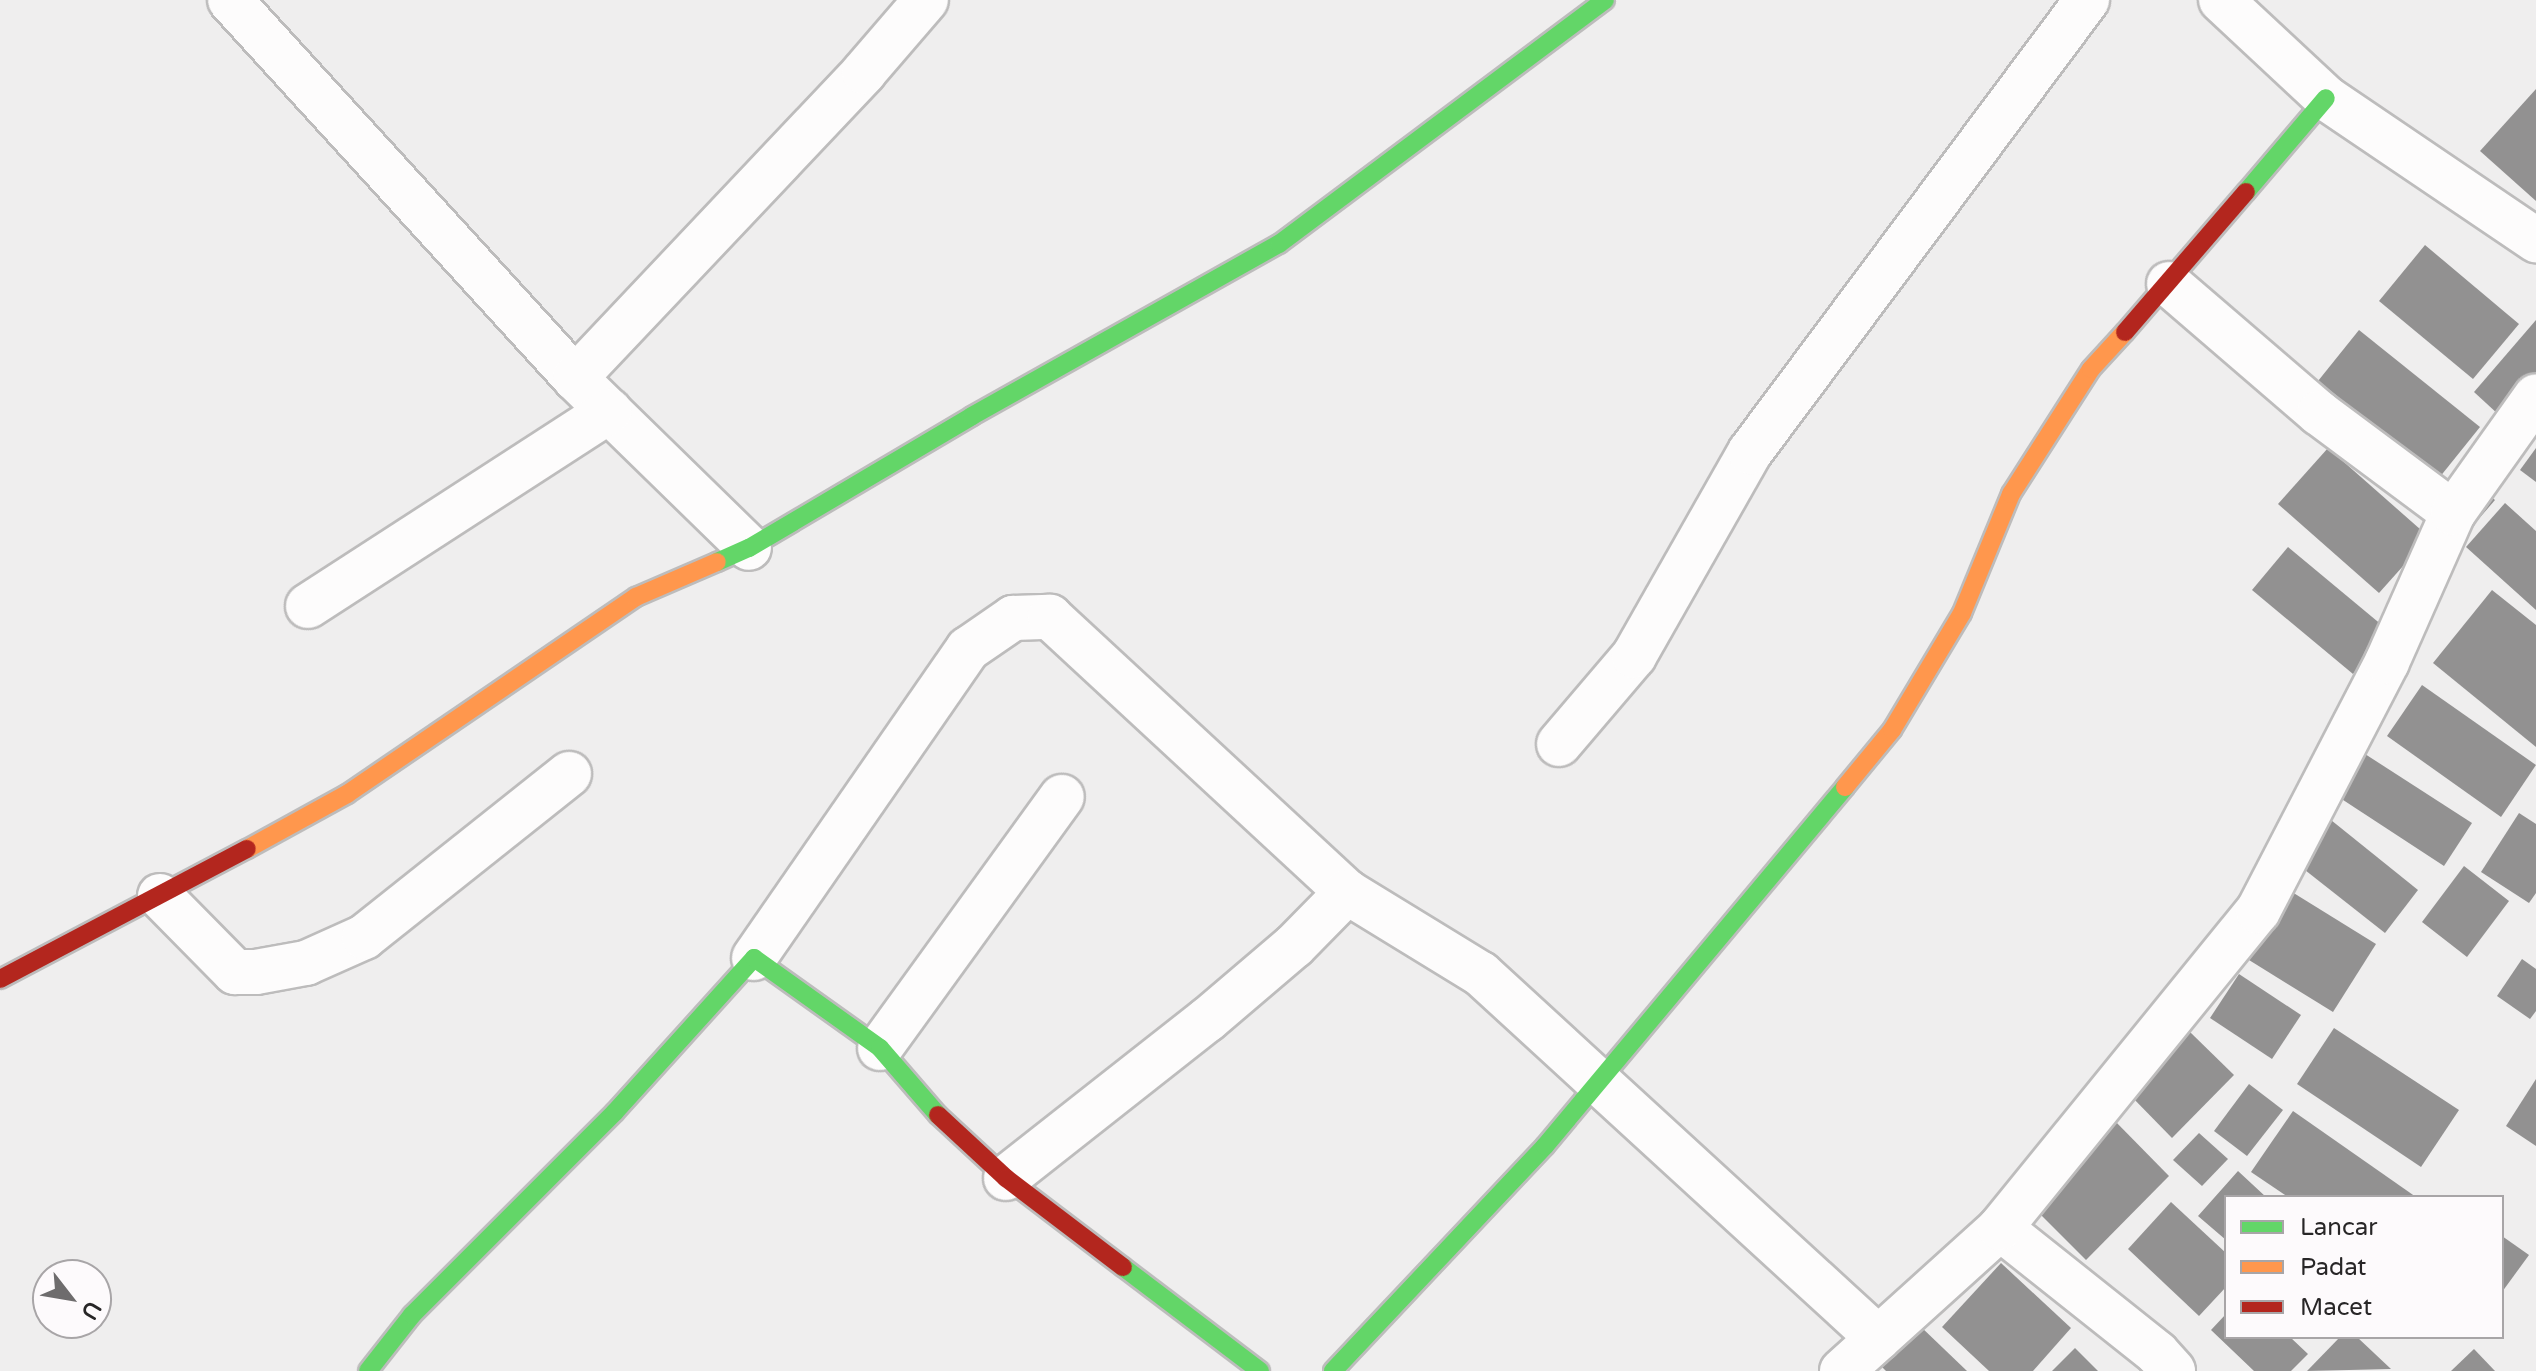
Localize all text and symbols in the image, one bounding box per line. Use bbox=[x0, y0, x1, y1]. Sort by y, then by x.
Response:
legend bbox=[2224, 1195, 2504, 1339]
text: Lancar bbox=[2300, 1213, 2377, 1242]
text: Padat bbox=[2300, 1253, 2367, 1282]
north arrow bbox=[32, 1259, 112, 1339]
text: Macet bbox=[2300, 1293, 2372, 1322]
text: U bbox=[75, 1296, 106, 1324]

